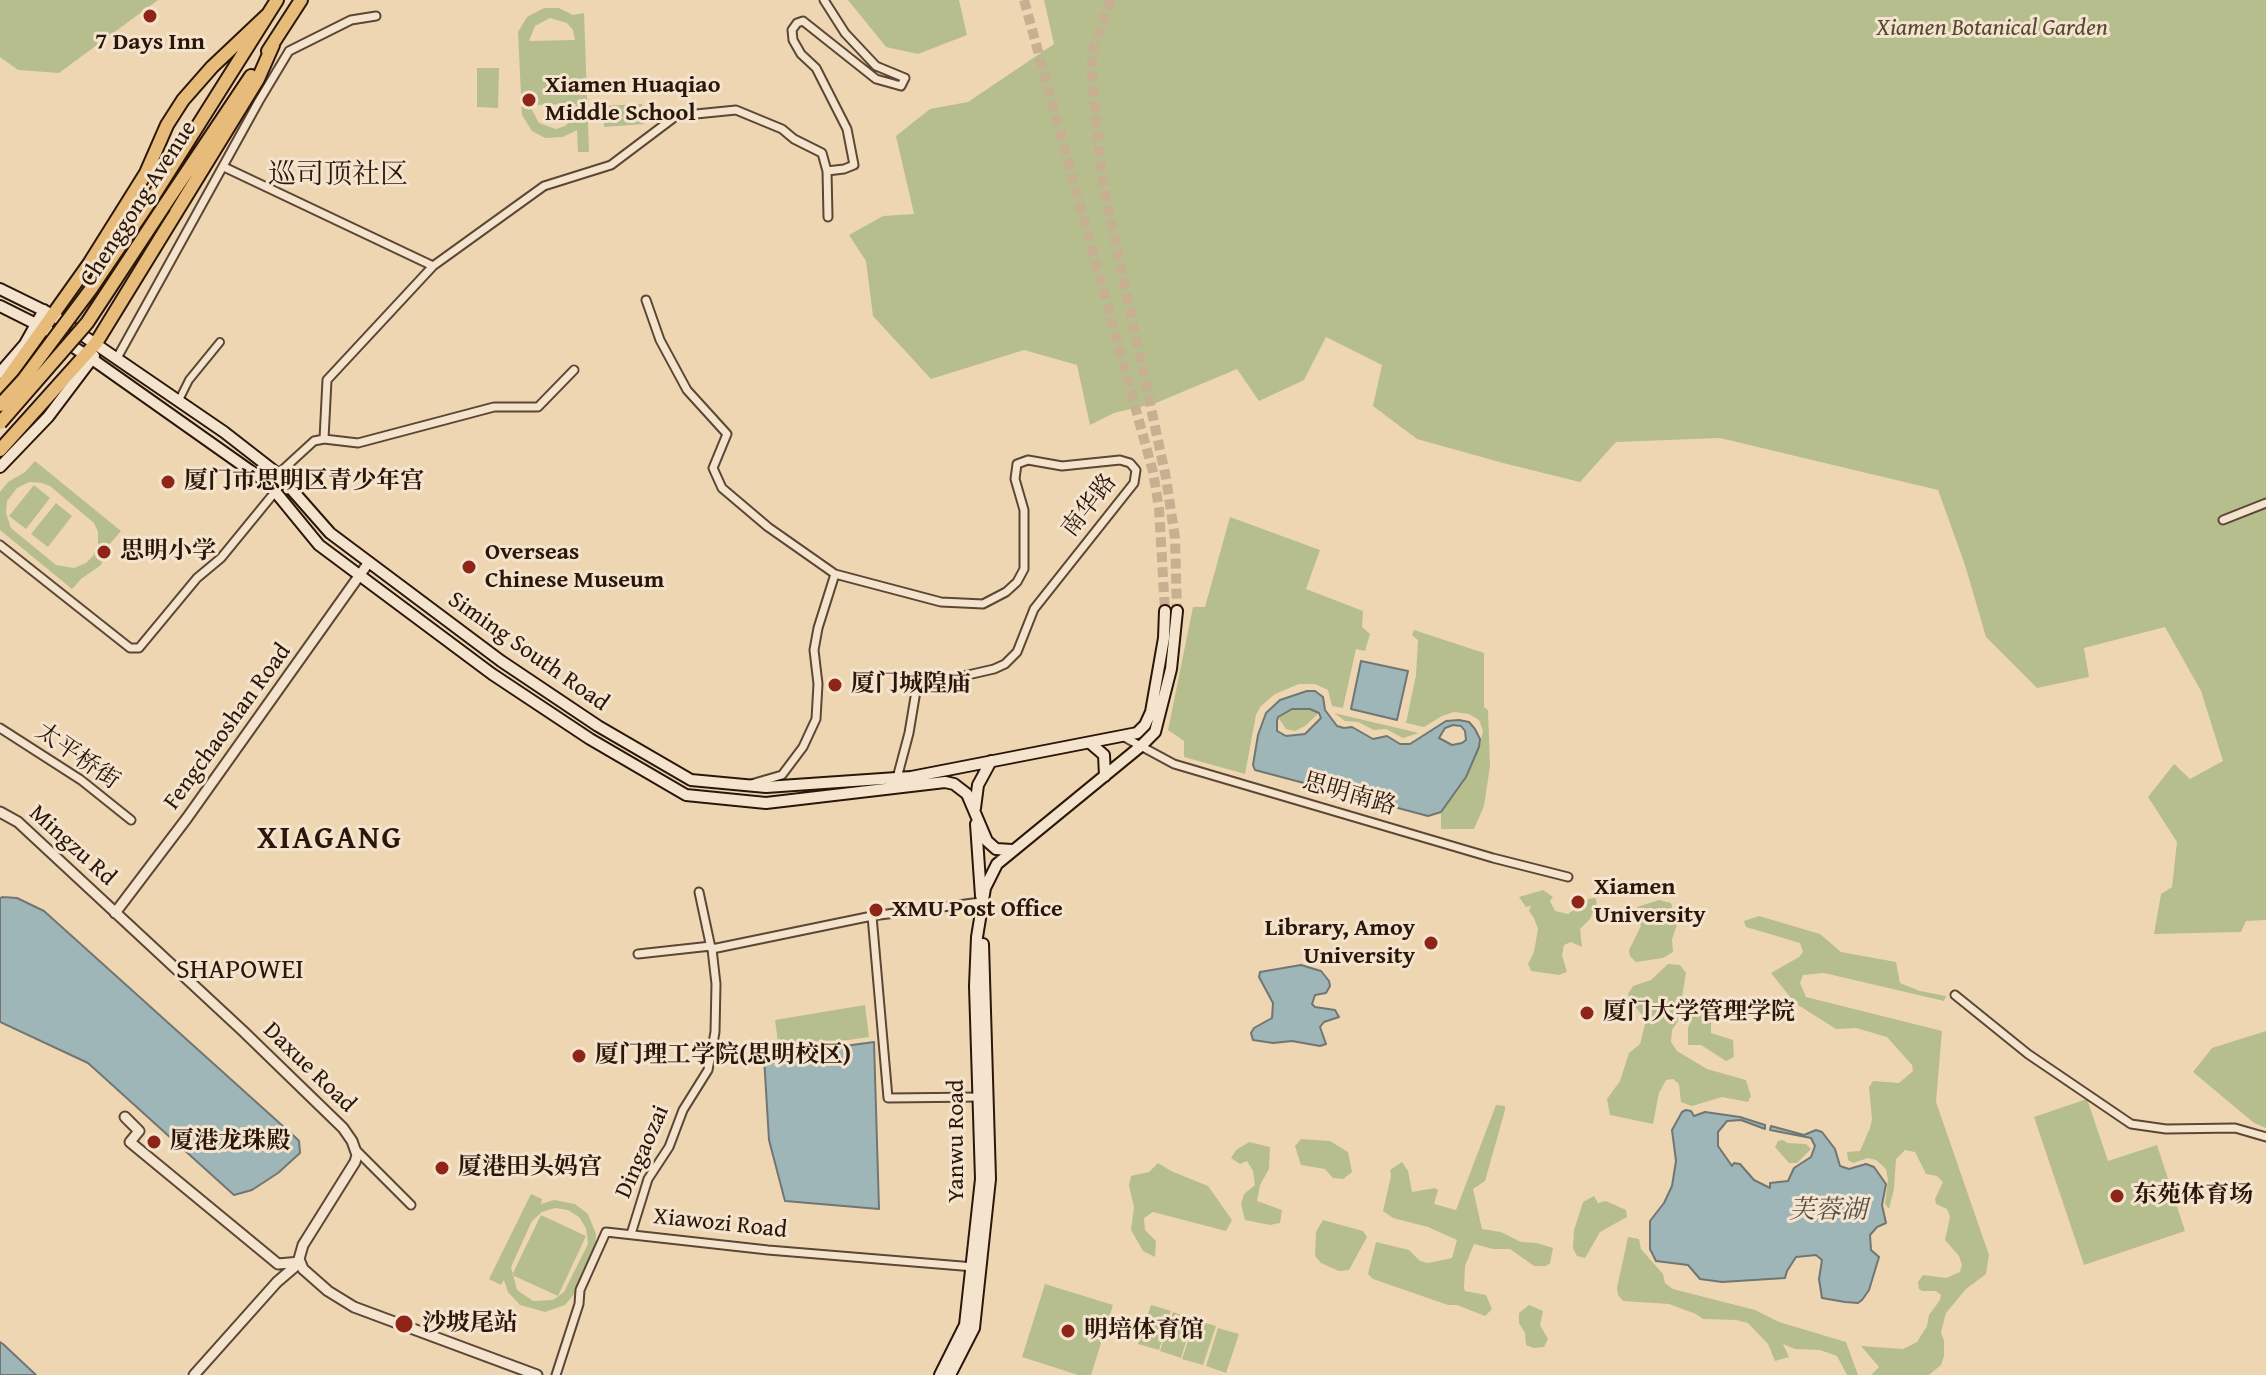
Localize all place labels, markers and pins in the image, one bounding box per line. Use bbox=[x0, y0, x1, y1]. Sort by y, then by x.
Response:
marker: 7 Days Inn bbox=[141, 7, 159, 25]
place label: 7 Days Inn bbox=[95, 29, 205, 57]
place label: Xiamen Huaqiao Middle School bbox=[545, 72, 720, 128]
marker: Xiamen Huaqiao Middle School bbox=[520, 91, 538, 109]
place label: 厦门市思明区青少年宫 bbox=[184, 468, 424, 496]
marker: 厦门市思明区青少年宫 bbox=[159, 473, 177, 491]
place label: 思明小学 bbox=[120, 538, 216, 566]
place label: Overseas Chinese Museum bbox=[485, 539, 664, 595]
marker: 思明小学 bbox=[95, 543, 113, 561]
marker: Overseas Chinese Museum bbox=[460, 558, 478, 576]
place label: 厦门城隍庙 bbox=[851, 671, 971, 699]
marker: 厦门城隍庙 bbox=[826, 676, 844, 694]
place label: Xiamen University bbox=[1594, 874, 1705, 930]
marker: Xiamen University bbox=[1569, 893, 1587, 911]
place label: XMU Post Office bbox=[892, 896, 1063, 924]
marker: XMU Post Office bbox=[867, 901, 885, 919]
place label: Library, Amoy University bbox=[1265, 915, 1415, 971]
marker: Library, Amoy University bbox=[1422, 934, 1440, 952]
place label: 厦门大学管理学院 bbox=[1603, 999, 1795, 1027]
marker: 厦门大学管理学院 bbox=[1578, 1004, 1596, 1022]
place label: 厦门理工学院(思明校区) bbox=[595, 1042, 851, 1070]
marker: 厦门理工学院(思明校区) bbox=[570, 1047, 588, 1065]
place label: 厦港龙珠殿 bbox=[170, 1128, 290, 1156]
marker: 厦港龙珠殿 bbox=[145, 1133, 163, 1151]
place label: 厦港田头妈宫 bbox=[458, 1154, 602, 1182]
marker: 厦港田头妈宫 bbox=[433, 1159, 451, 1177]
place label: 东苑体育场 bbox=[2133, 1182, 2253, 1210]
marker: 东苑体育场 bbox=[2108, 1187, 2126, 1205]
place label: 沙坡尾站 bbox=[422, 1310, 518, 1338]
marker: 沙坡尾站 bbox=[393, 1313, 415, 1335]
place label: 明培体育馆 bbox=[1084, 1317, 1204, 1345]
marker: 明培体育馆 bbox=[1059, 1322, 1077, 1340]

